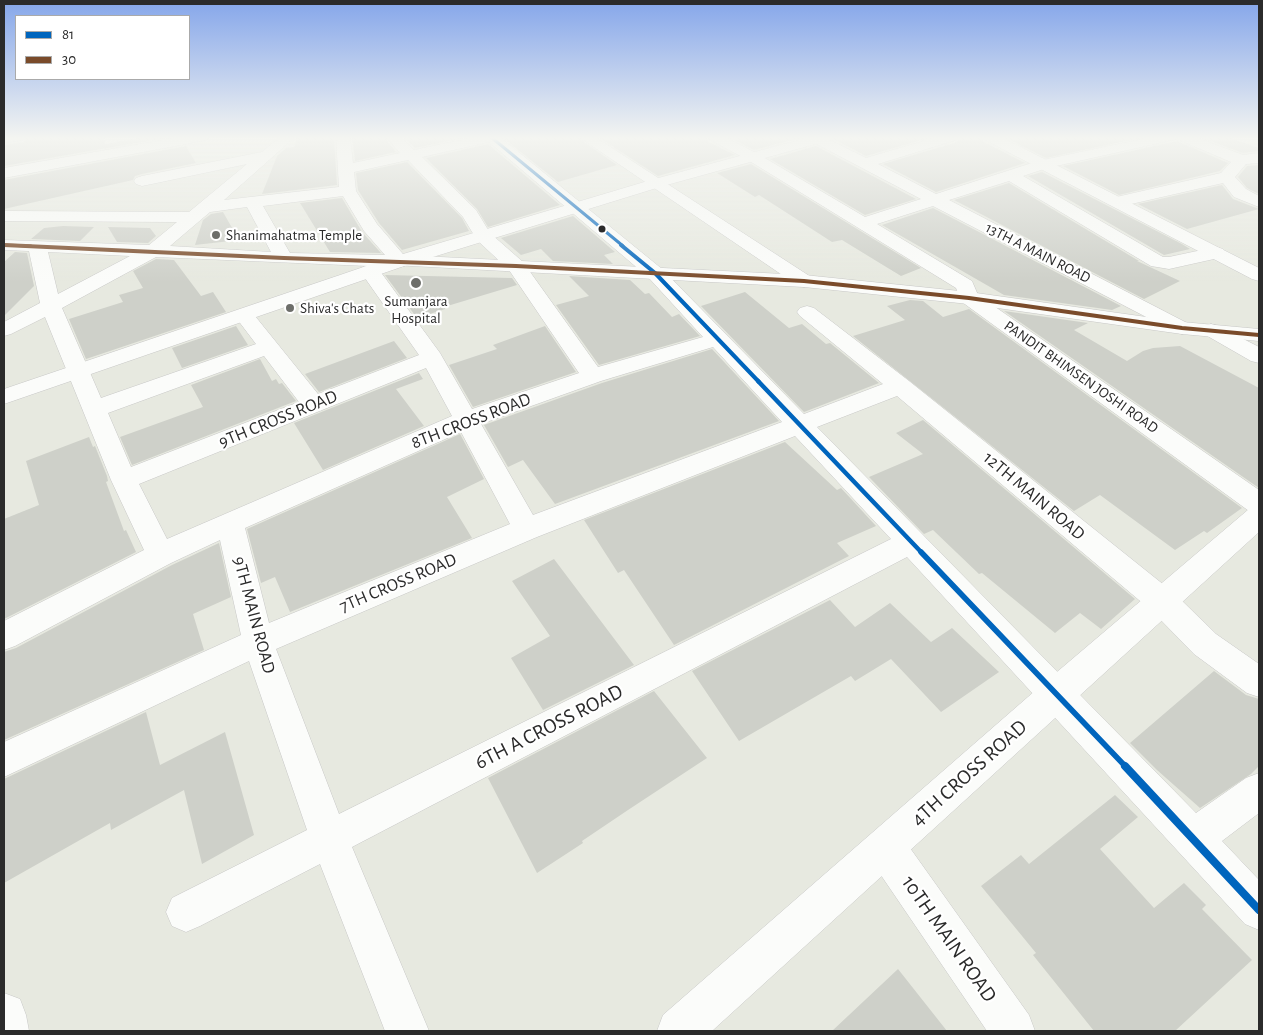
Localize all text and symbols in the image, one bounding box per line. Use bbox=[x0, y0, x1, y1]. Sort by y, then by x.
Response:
legend bbox=[15, 15, 190, 80]
text: 81 bbox=[62, 27, 74, 42]
text: 30 bbox=[62, 52, 76, 67]
street label: 13TH A MAIN ROAD bbox=[982, 219, 1094, 287]
unlabelled marker bbox=[597, 224, 607, 234]
place label: Shanimahatma Temple bbox=[226, 226, 362, 244]
marker: Shanimahatma Temple bbox=[210, 229, 222, 241]
marker: Sumanjara Hospital bbox=[409, 276, 423, 290]
place label: Sumanjara Hospital bbox=[384, 292, 448, 327]
place label: Shiva's Chats bbox=[300, 299, 374, 317]
marker: Shiva's Chats bbox=[284, 302, 296, 314]
street label: PANDIT BHIMSEN JOSHI ROAD bbox=[1000, 317, 1162, 437]
street label: 9TH CROSS ROAD bbox=[215, 385, 341, 453]
street label: 8TH CROSS ROAD bbox=[408, 388, 534, 454]
street label: 12TH MAIN ROAD bbox=[979, 447, 1089, 545]
street label: 7TH CROSS ROAD bbox=[336, 549, 460, 617]
street label: 9TH MAIN ROAD bbox=[228, 554, 280, 676]
street label: 6TH A CROSS ROAD bbox=[471, 679, 627, 775]
street label: 4TH CROSS ROAD bbox=[906, 714, 1032, 832]
street label: 10TH MAIN ROAD bbox=[896, 871, 1002, 1007]

